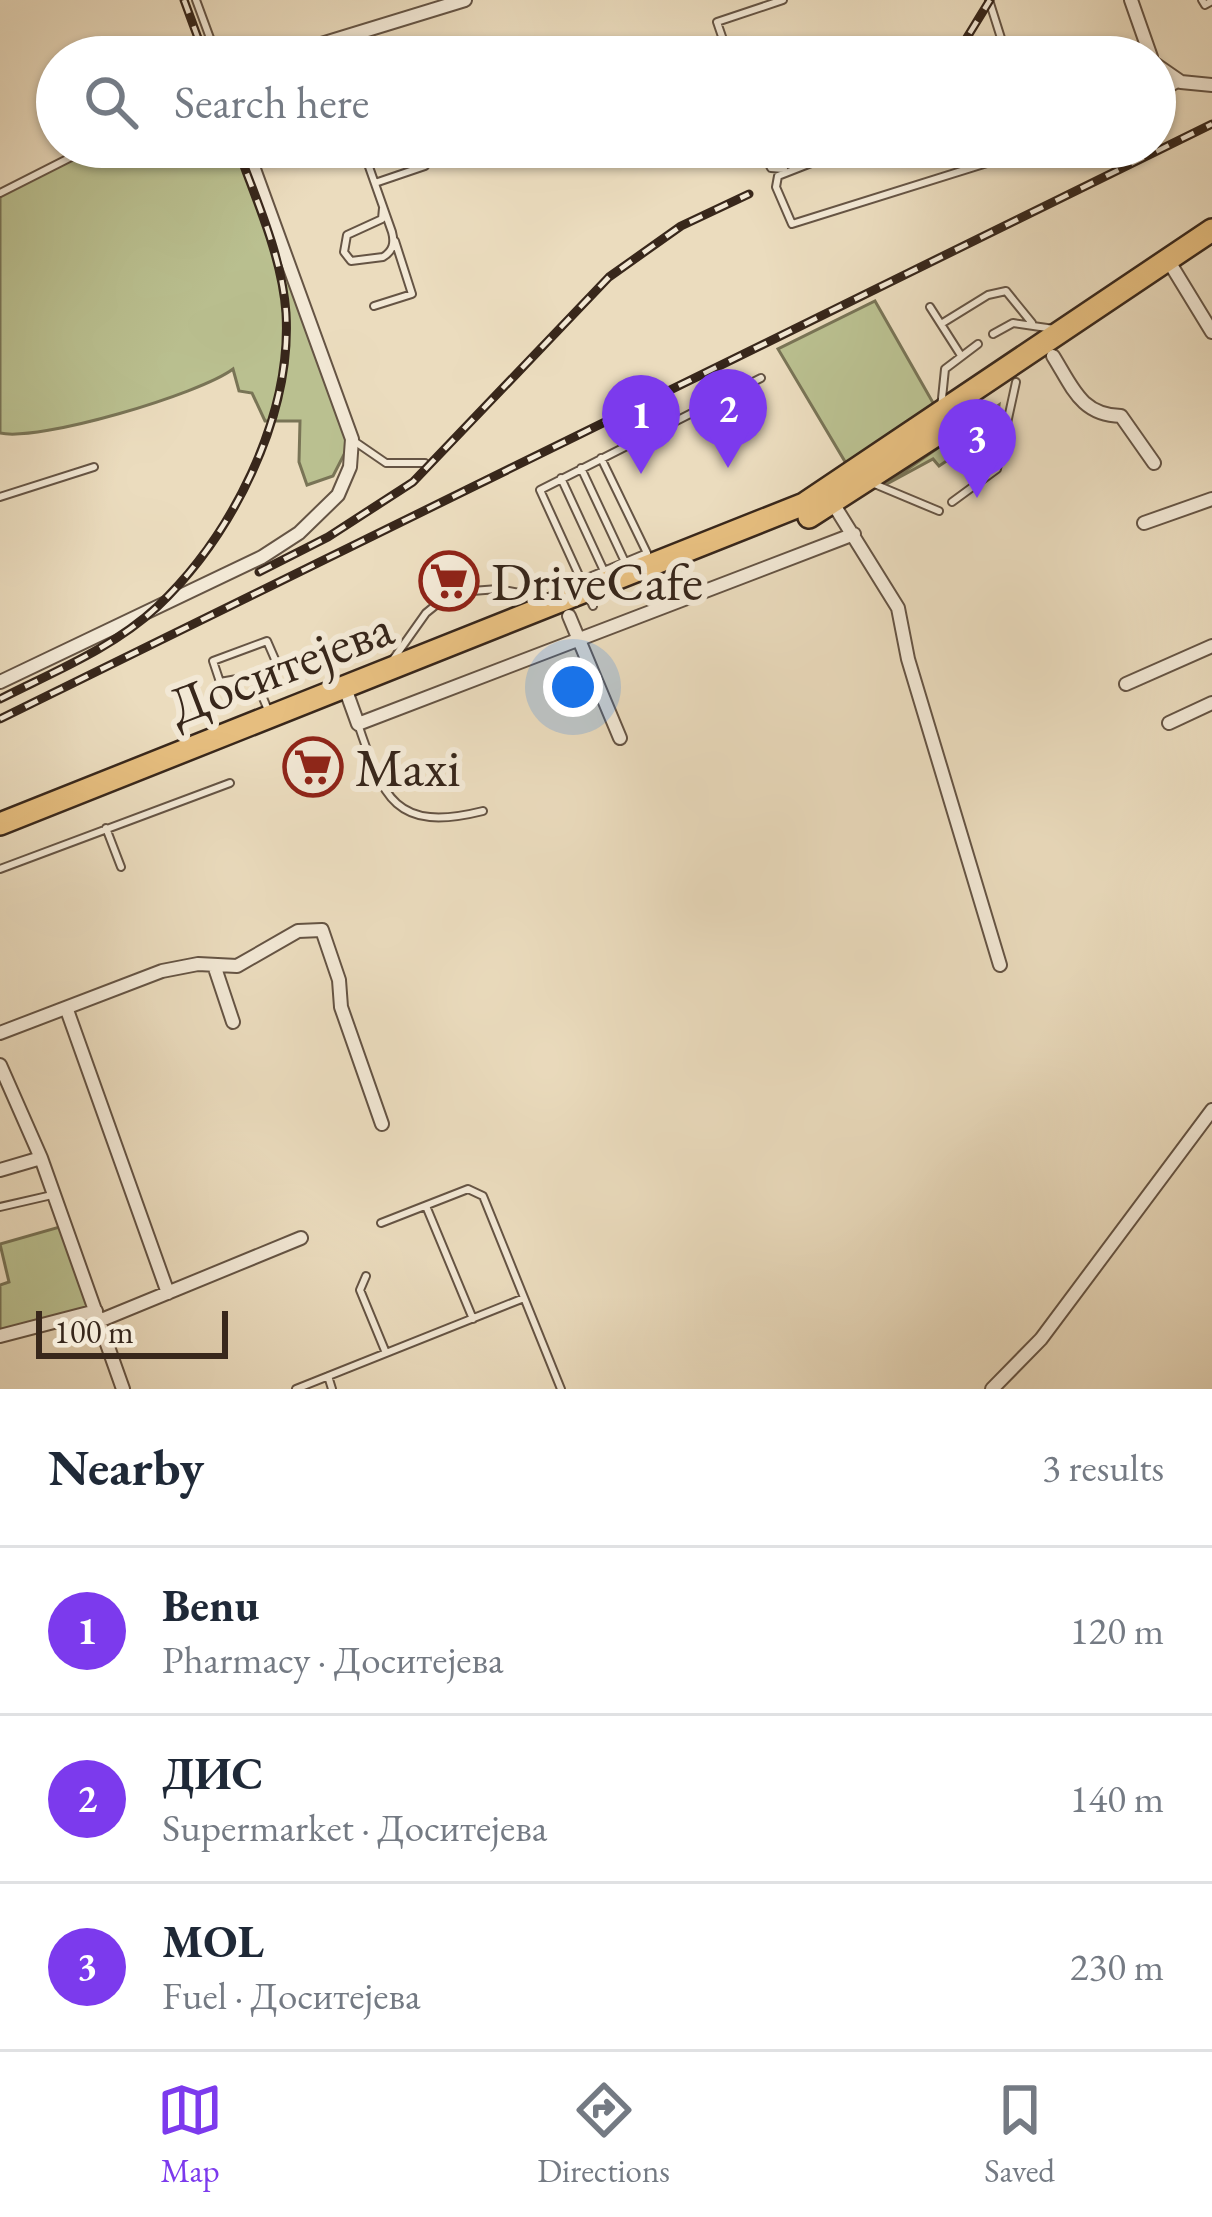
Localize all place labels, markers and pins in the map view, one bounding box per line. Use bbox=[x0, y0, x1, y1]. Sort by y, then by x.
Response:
pin: 2 bbox=[689, 369, 767, 468]
pin: 1 bbox=[602, 375, 680, 474]
pin: 3 bbox=[938, 399, 1016, 498]
place label: DriveCafe bbox=[491, 546, 703, 616]
supermarket icon: DriveCafe bbox=[418, 550, 480, 612]
place label: Maxi bbox=[355, 732, 461, 802]
supermarket icon: Maxi bbox=[282, 736, 344, 798]

